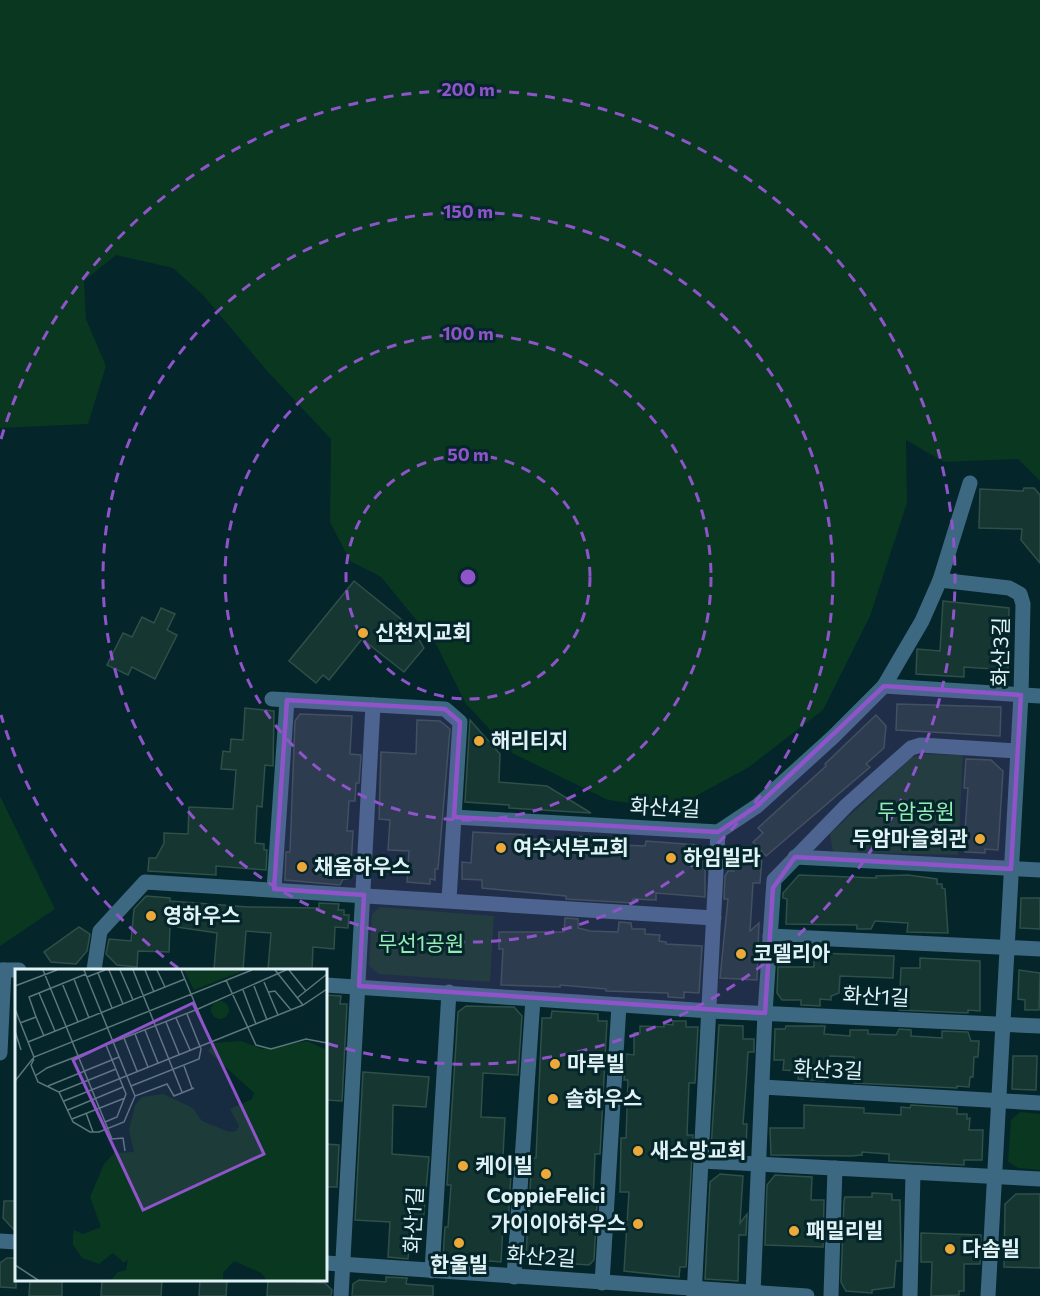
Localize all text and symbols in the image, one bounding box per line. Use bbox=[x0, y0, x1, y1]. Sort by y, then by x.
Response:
text: 200 m bbox=[441, 78, 495, 100]
text: 150 m bbox=[443, 200, 493, 222]
text: 100 m bbox=[442, 322, 494, 344]
text: 50 m bbox=[447, 443, 489, 465]
centre of rings bbox=[458, 567, 478, 587]
street label: 화산3길 bbox=[986, 617, 1013, 687]
place label: 신천지교회 bbox=[375, 619, 472, 644]
marker: 신천지교회 bbox=[356, 626, 370, 640]
place label: 해리티지 bbox=[491, 727, 568, 752]
marker: 해리티지 bbox=[472, 734, 486, 748]
street label: 화산4길 bbox=[629, 792, 701, 821]
park label: 두암공원 bbox=[877, 798, 955, 823]
place label: 두암마을회관 bbox=[852, 825, 968, 850]
marker: 두암마을회관 bbox=[973, 832, 987, 846]
place label: 여수서부교회 bbox=[513, 834, 629, 859]
marker: 여수서부교회 bbox=[494, 841, 508, 855]
place label: 하임빌라 bbox=[683, 844, 761, 869]
marker: 하임빌라 bbox=[664, 851, 678, 865]
place label: 채움하우스 bbox=[314, 853, 411, 878]
marker: 채움하우스 bbox=[295, 860, 309, 874]
place label: 영하우스 bbox=[163, 902, 240, 927]
marker: 영하우스 bbox=[144, 909, 158, 923]
park label: 무선1공원 bbox=[378, 930, 464, 955]
place label: 코델리아 bbox=[753, 940, 830, 965]
marker: 코델리아 bbox=[734, 947, 748, 961]
inset map bbox=[15, 969, 327, 1281]
street label: 화산1길 bbox=[842, 981, 910, 1010]
place label: 마루빌 bbox=[567, 1050, 625, 1075]
street label: 화산3길 bbox=[792, 1054, 864, 1083]
marker: 마루빌 bbox=[548, 1057, 562, 1071]
place label: 솔하우스 bbox=[565, 1085, 642, 1110]
marker: 솔하우스 bbox=[546, 1092, 560, 1106]
place label: 새소망교회 bbox=[650, 1137, 747, 1162]
marker: 새소망교회 bbox=[631, 1144, 645, 1158]
place label: 케이빌 bbox=[475, 1152, 533, 1177]
marker: 케이빌 bbox=[456, 1159, 470, 1173]
marker: CoppieFelici bbox=[539, 1167, 553, 1181]
place label: CoppieFelici bbox=[486, 1182, 606, 1207]
street label: 화산1길 bbox=[398, 1186, 427, 1254]
place label: 가이이아하우스 bbox=[491, 1210, 626, 1235]
marker: 가이이아하우스 bbox=[631, 1217, 645, 1231]
place label: 패밀리빌 bbox=[806, 1217, 883, 1242]
marker: 패밀리빌 bbox=[787, 1224, 801, 1238]
place label: 다솜빌 bbox=[962, 1235, 1020, 1260]
marker: 한울빌 bbox=[452, 1236, 466, 1250]
street label: 화산2길 bbox=[506, 1241, 577, 1270]
marker: 다솜빌 bbox=[943, 1242, 957, 1256]
place label: 한울빌 bbox=[430, 1251, 488, 1276]

